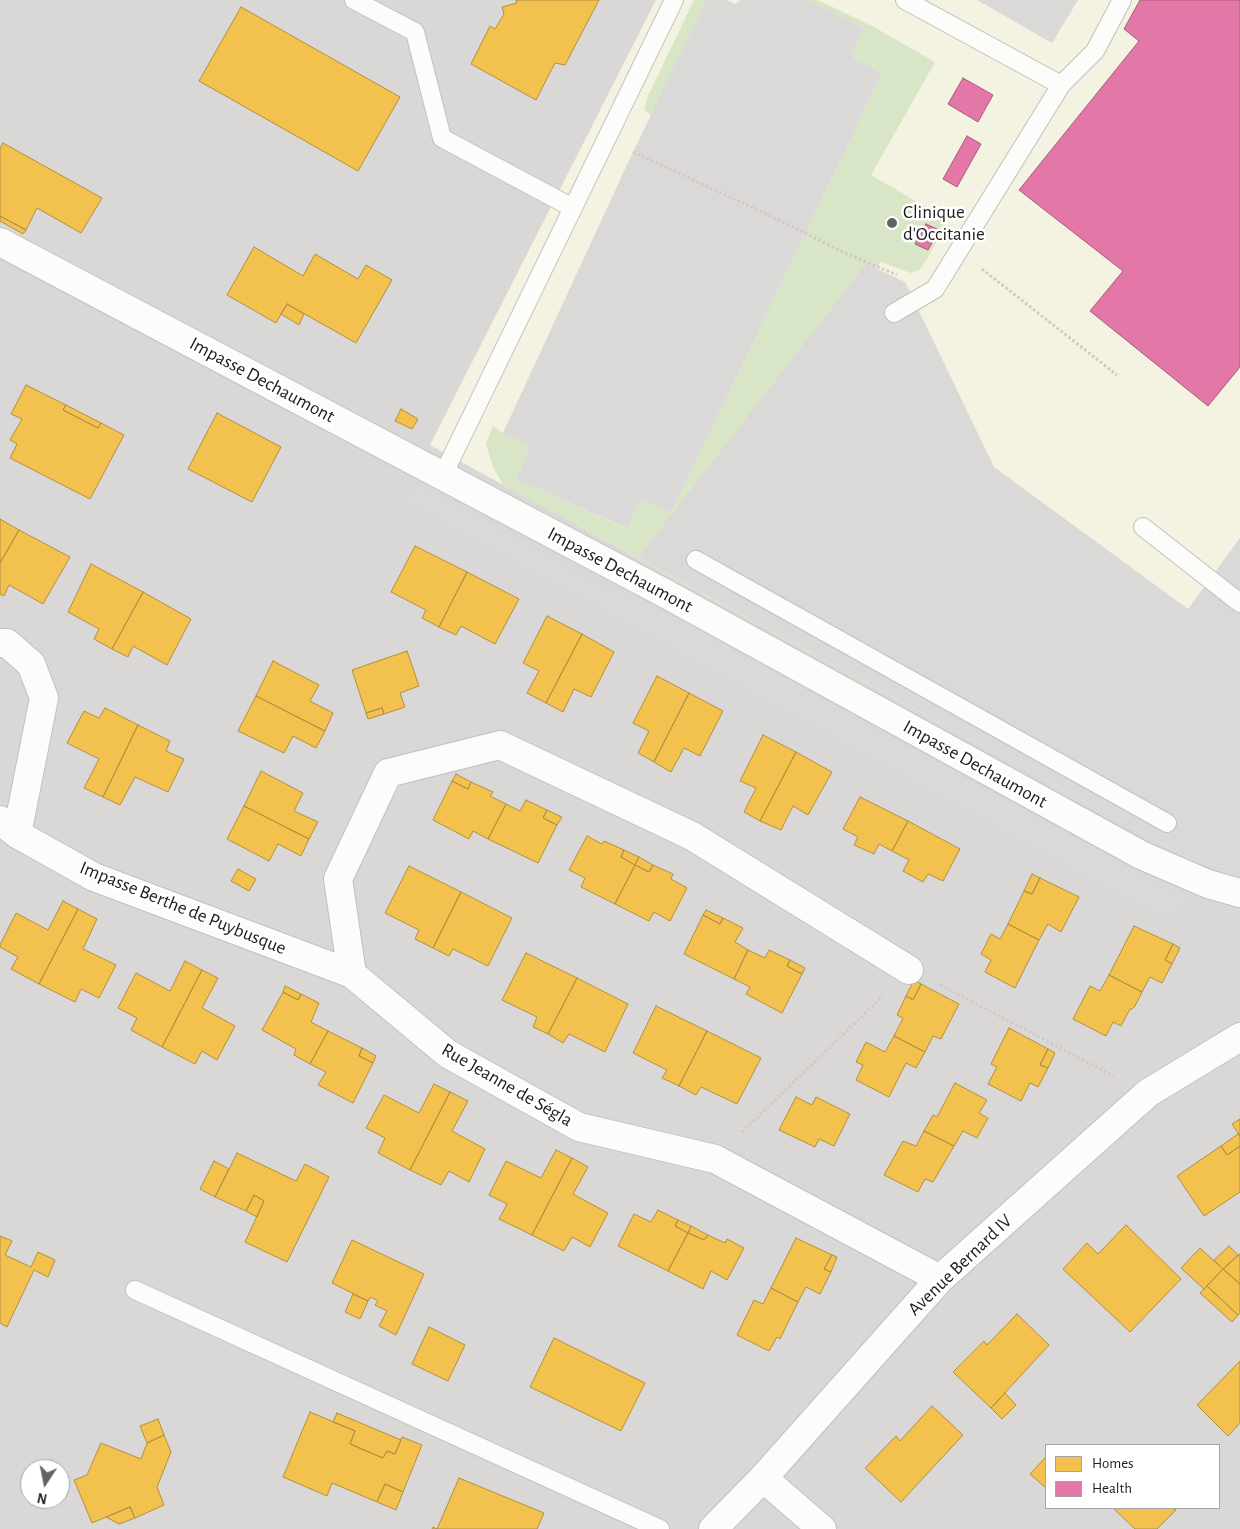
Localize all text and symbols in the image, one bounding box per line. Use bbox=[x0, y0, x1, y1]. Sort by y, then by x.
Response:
place label: Clinique d'Occitanie bbox=[903, 201, 985, 245]
marker: Clinique d'Occitanie bbox=[885, 216, 899, 230]
street label: Impasse Dechaumont bbox=[185, 332, 339, 428]
street label: Impasse Dechaumont bbox=[543, 522, 697, 618]
street label: Impasse Dechaumont bbox=[899, 715, 1051, 813]
street label: Impasse Berthe de Puybusque bbox=[76, 856, 290, 960]
street label: Rue Jeanne de Ségla bbox=[437, 1038, 577, 1132]
street label: Avenue Bernard IV bbox=[903, 1209, 1017, 1321]
legend bbox=[1045, 1444, 1220, 1509]
text: Homes bbox=[1092, 1456, 1134, 1471]
north arrow bbox=[20, 1459, 70, 1509]
text: Health bbox=[1092, 1481, 1132, 1496]
text: N bbox=[36, 1490, 48, 1506]

